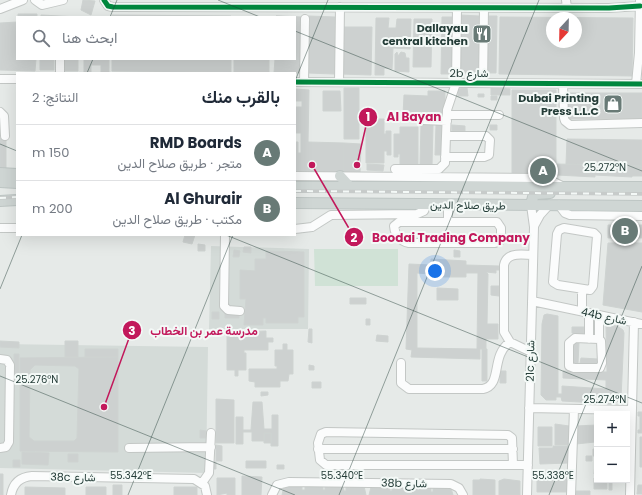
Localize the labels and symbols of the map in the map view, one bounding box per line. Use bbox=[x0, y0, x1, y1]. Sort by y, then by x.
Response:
north arrow bbox=[546, 12, 582, 48]
place label: Dallayau central kitchen bbox=[382, 20, 468, 49]
restaurant icon: Dallayau central kitchen bbox=[471, 23, 493, 45]
street label: 2b شارع bbox=[450, 65, 489, 81]
place label: Dubai Printing Press L.L.C bbox=[518, 90, 599, 119]
shop icon: Dubai Printing Press L.L.C bbox=[602, 93, 624, 115]
callout: Al Bayan bbox=[358, 105, 449, 129]
text: 1 bbox=[366, 108, 370, 125]
text: Al Bayan bbox=[387, 108, 441, 125]
pin: A bbox=[530, 156, 556, 186]
text: 25.272°N bbox=[584, 160, 626, 175]
street label: طريق صلاح الدين bbox=[430, 196, 506, 214]
pin: B bbox=[612, 216, 638, 246]
callout: Boodai Trading Company bbox=[344, 225, 538, 249]
text: 2 bbox=[351, 229, 358, 246]
text: Boodai Trading Company bbox=[372, 229, 530, 246]
your location bbox=[425, 261, 445, 281]
street label: 44b شارع bbox=[580, 303, 629, 329]
callout: مدرسة عمر بن الخطاب bbox=[122, 318, 266, 342]
text: 3 bbox=[128, 322, 136, 339]
text: مدرسة عمر بن الخطاب bbox=[150, 322, 258, 339]
street label: 21c شارع bbox=[522, 340, 538, 382]
text: 25.276°N bbox=[16, 372, 58, 387]
text: 25.274°N bbox=[584, 392, 626, 407]
text: 55.342°E bbox=[110, 468, 152, 483]
text: 55.340°E bbox=[321, 468, 363, 483]
text: 55.338°E bbox=[532, 468, 574, 483]
street label: 38c شارع bbox=[50, 469, 96, 485]
street label: 38b شارع bbox=[381, 475, 427, 491]

